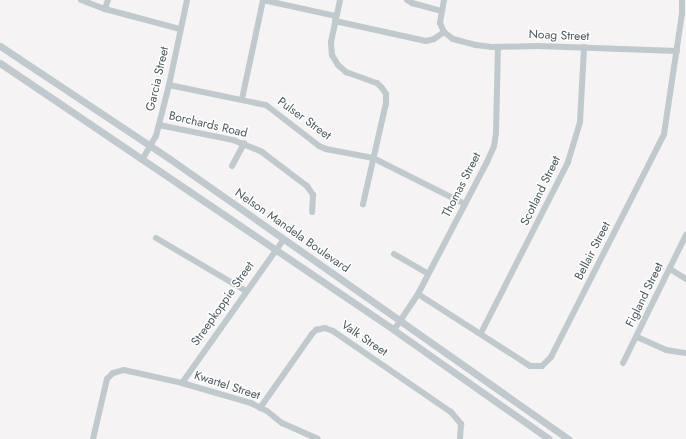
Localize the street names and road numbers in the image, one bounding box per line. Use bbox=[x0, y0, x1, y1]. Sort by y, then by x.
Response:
street label: Noag Street bbox=[528, 28, 590, 44]
street label: Garcia Street bbox=[144, 45, 172, 113]
street label: Pulser Street bbox=[274, 95, 334, 143]
street label: Borchards Road bbox=[167, 109, 249, 141]
street label: Thomas Street bbox=[440, 150, 484, 220]
street label: Scotland Street bbox=[518, 154, 564, 228]
street label: Nelson Mandela Boulevard bbox=[232, 186, 352, 276]
street label: Bellair Street bbox=[572, 219, 614, 283]
street label: Streepkoppie Street bbox=[189, 259, 257, 349]
street label: Figland Street bbox=[623, 260, 667, 330]
street label: Valk Street bbox=[338, 318, 390, 360]
street label: Kwartel Street bbox=[192, 369, 262, 403]

